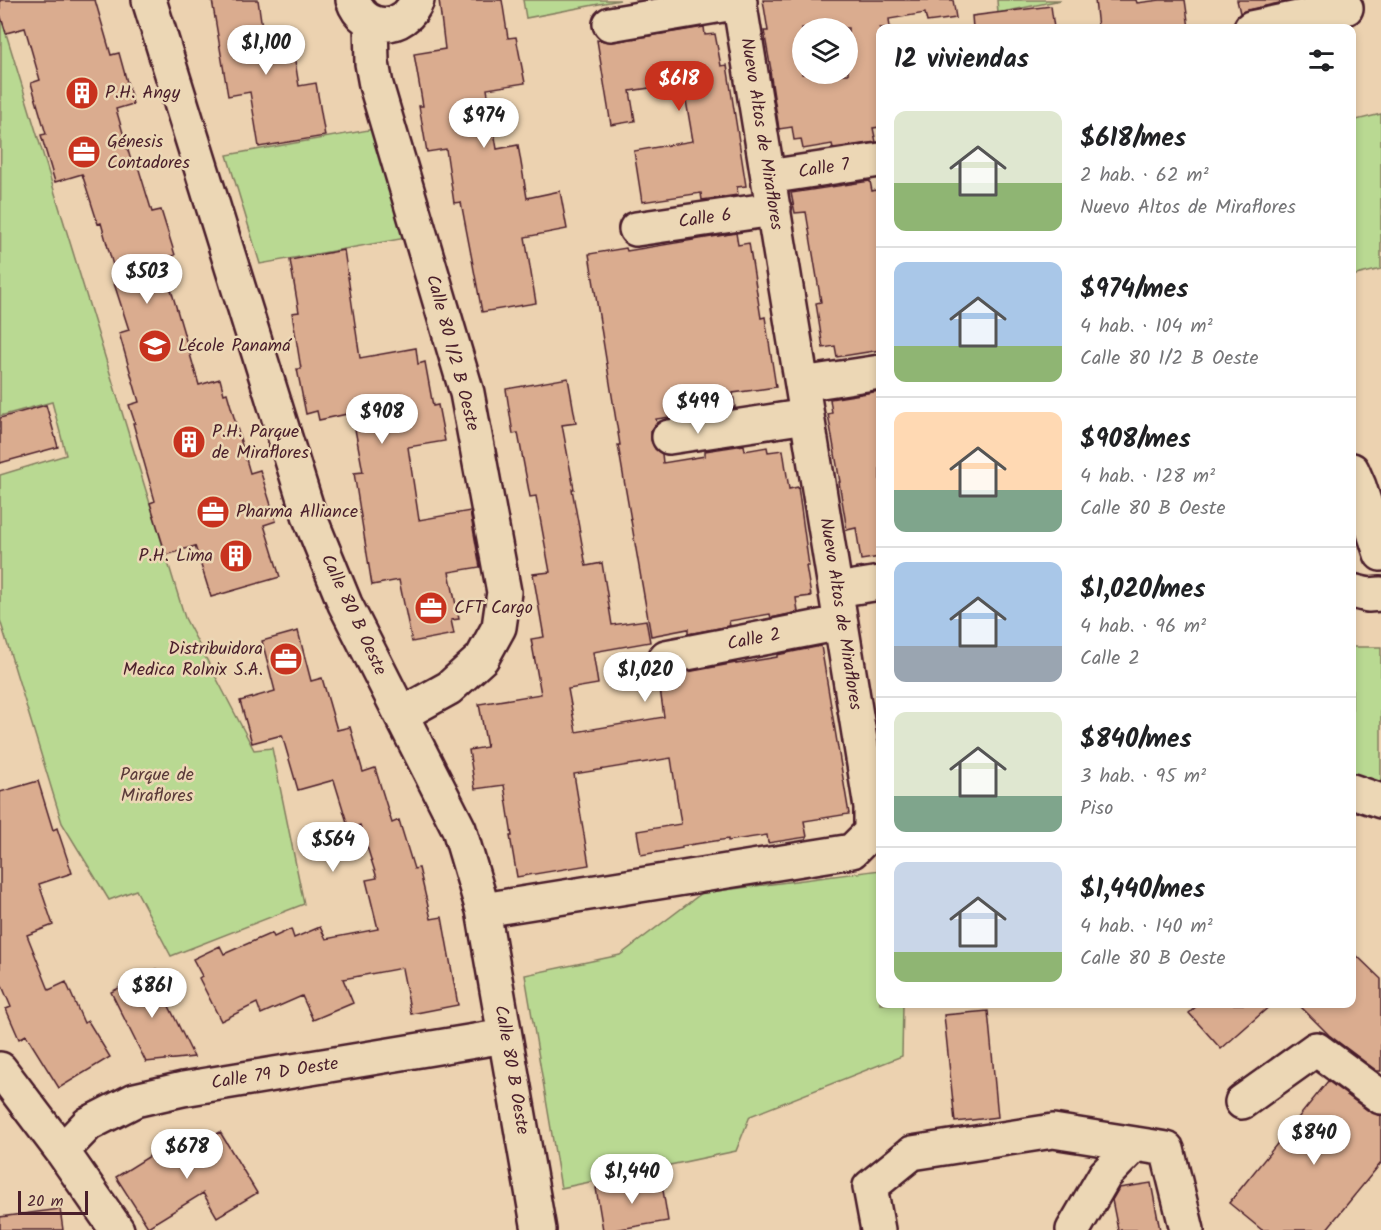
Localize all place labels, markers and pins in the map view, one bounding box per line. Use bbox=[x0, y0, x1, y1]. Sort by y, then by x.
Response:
pin: $1,100 bbox=[217, 25, 315, 76]
pin: $618 bbox=[643, 61, 715, 112]
building icon: P.H. Angy bbox=[64, 75, 100, 111]
place label: P.H. Angy bbox=[105, 79, 181, 108]
pin: $974 bbox=[448, 98, 520, 149]
place label: Génesis Contadores bbox=[107, 128, 190, 178]
office icon: Génesis Contadores bbox=[66, 134, 102, 170]
pin: $503 bbox=[111, 254, 183, 305]
school or university icon: Lécole Panamá bbox=[137, 328, 173, 364]
place label: Lécole Panamá bbox=[178, 332, 292, 361]
pin: $499 bbox=[662, 384, 734, 435]
pin: $908 bbox=[346, 394, 418, 445]
place label: P.H. Parque de Miraflores bbox=[212, 418, 309, 468]
building icon: P.H. Parque de Miraflores bbox=[171, 424, 207, 460]
office icon: Pharma Alliance bbox=[195, 494, 231, 530]
place label: Pharma Alliance bbox=[236, 498, 358, 527]
building icon: P.H. Lima bbox=[218, 538, 254, 574]
place label: P.H. Lima bbox=[139, 542, 213, 571]
office icon: CFT Cargo bbox=[413, 590, 449, 626]
place label: CFT Cargo bbox=[454, 594, 533, 623]
place label: Distribuidora Medica Rolnix S.A. bbox=[123, 635, 263, 685]
office icon: Distribuidora Medica Rolnix S.A. bbox=[268, 641, 304, 677]
pin: $1,020 bbox=[596, 652, 694, 703]
pin: $564 bbox=[297, 822, 369, 873]
pin: $861 bbox=[116, 968, 188, 1019]
pin: $840 bbox=[1278, 1115, 1350, 1166]
pin: $678 bbox=[151, 1129, 223, 1180]
pin: $1,440 bbox=[583, 1154, 681, 1205]

